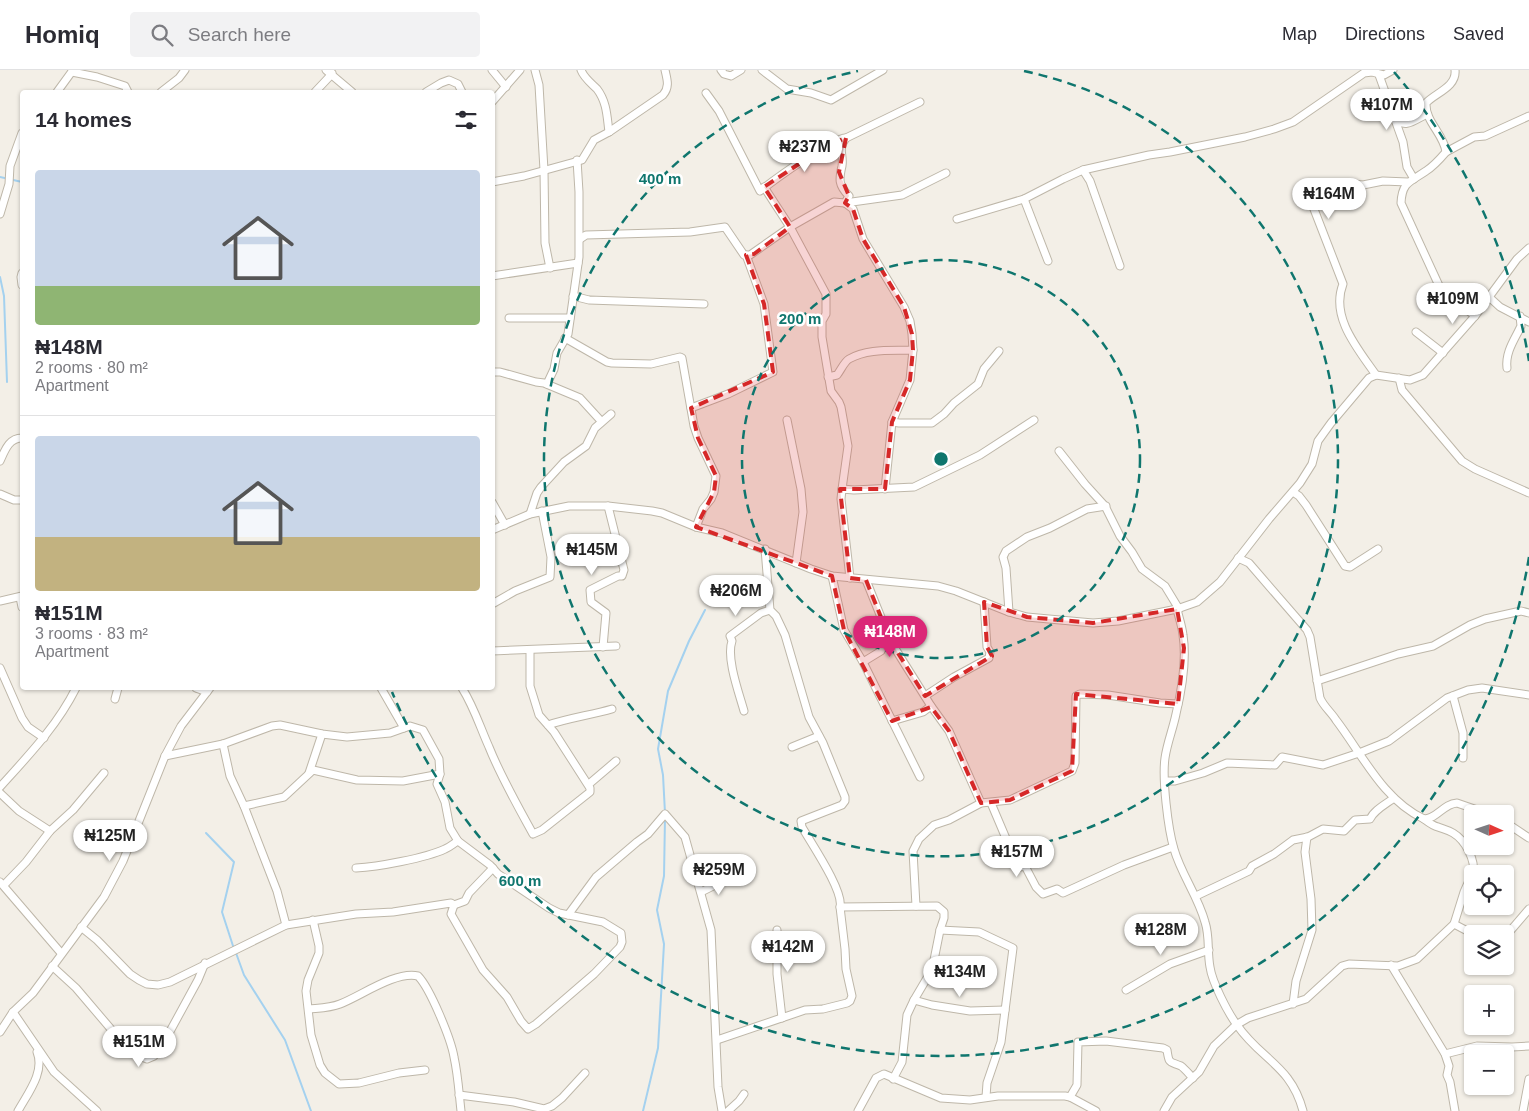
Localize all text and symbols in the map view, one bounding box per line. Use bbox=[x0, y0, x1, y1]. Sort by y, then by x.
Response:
search box bbox=[130, 12, 480, 57]
text: Homiq bbox=[25, 21, 100, 48]
icon: search bbox=[148, 21, 176, 49]
text: Search here bbox=[188, 24, 291, 45]
text: Map bbox=[1282, 24, 1317, 44]
text: Directions bbox=[1345, 24, 1425, 44]
text: Saved bbox=[1453, 24, 1504, 44]
pin: ₦107M bbox=[1352, 88, 1422, 131]
text: ₦107M bbox=[1361, 96, 1413, 113]
icon: filters bbox=[452, 106, 480, 134]
text: 14 homes bbox=[35, 108, 132, 131]
pin: ₦237M bbox=[770, 131, 840, 173]
text: ₦237M bbox=[779, 138, 831, 155]
text: 400 m bbox=[639, 170, 681, 187]
pin: ₦164M bbox=[1294, 178, 1364, 220]
text: ₦164M bbox=[1303, 185, 1355, 202]
icon: home bbox=[213, 203, 303, 293]
pin: ₦109M bbox=[1418, 282, 1488, 325]
text: ₦109M bbox=[1427, 290, 1479, 307]
text: 200 m bbox=[779, 310, 821, 327]
text: ₦148M bbox=[35, 335, 103, 358]
text: 2 rooms · 80 m² bbox=[35, 359, 148, 376]
text: Apartment bbox=[35, 377, 109, 394]
centre of rings bbox=[932, 450, 950, 468]
icon: home bbox=[213, 468, 303, 558]
pin: ₦145M bbox=[557, 534, 627, 576]
text: ₦145M bbox=[566, 541, 618, 558]
pin: ₦206M bbox=[701, 574, 771, 617]
text: ₦206M bbox=[710, 582, 762, 599]
text: ₦151M bbox=[35, 601, 103, 624]
pin: ₦148M bbox=[855, 616, 925, 658]
text: ₦148M bbox=[864, 623, 916, 640]
text: 3 rooms · 83 m² bbox=[35, 625, 148, 642]
text: Apartment bbox=[35, 643, 109, 660]
north arrow bbox=[1464, 805, 1514, 855]
map controls bbox=[1464, 805, 1514, 1095]
pin: ₦125M bbox=[75, 820, 145, 862]
text: ₦125M bbox=[84, 827, 136, 844]
pin: ₦157M bbox=[982, 836, 1052, 878]
text: ₦157M bbox=[991, 843, 1043, 860]
pin: ₦259M bbox=[684, 854, 754, 896]
text: ₦259M bbox=[693, 861, 745, 878]
button: locate bbox=[1464, 865, 1514, 915]
text: 600 m bbox=[499, 872, 541, 889]
pin: ₦128M bbox=[1126, 914, 1196, 956]
text: ₦128M bbox=[1135, 921, 1187, 938]
button: layers bbox=[1464, 925, 1514, 975]
pin: ₦142M bbox=[753, 930, 823, 973]
text: ₦142M bbox=[762, 938, 814, 955]
pin: ₦134M bbox=[925, 956, 995, 998]
text: ₦134M bbox=[934, 963, 986, 980]
button: + bbox=[1464, 985, 1514, 1035]
pin: ₦151M bbox=[104, 1026, 174, 1068]
text: ₦151M bbox=[113, 1033, 165, 1050]
button: − bbox=[1464, 1045, 1514, 1095]

